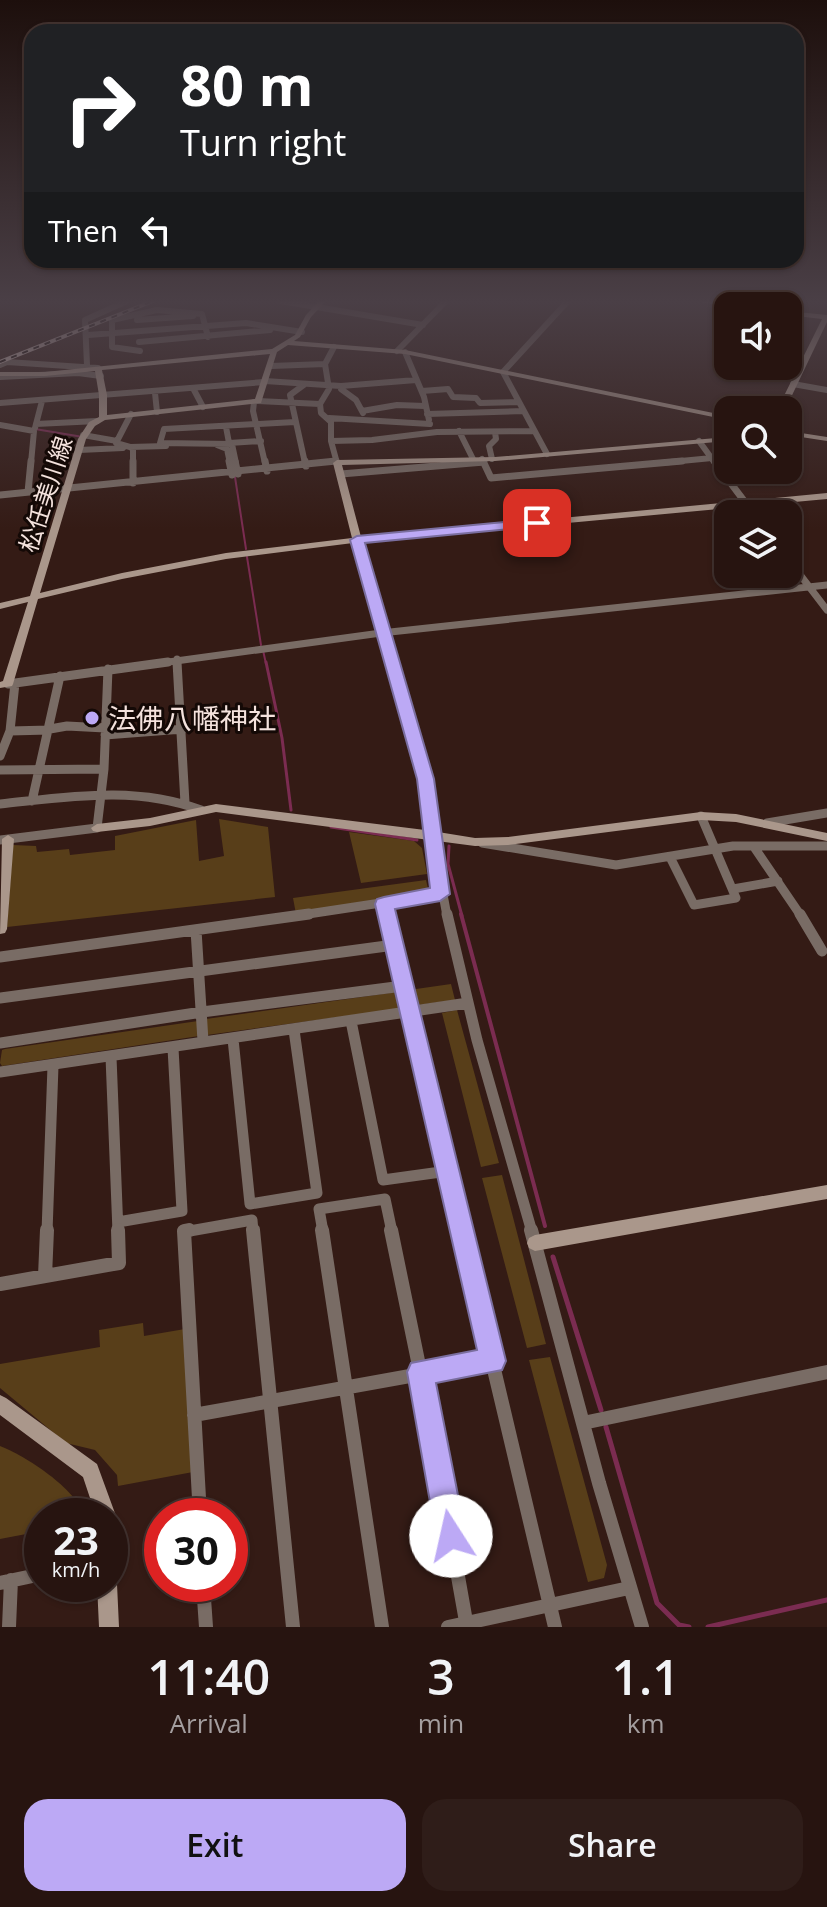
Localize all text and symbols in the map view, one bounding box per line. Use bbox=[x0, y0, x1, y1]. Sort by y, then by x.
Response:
text: 80 m bbox=[180, 46, 314, 122]
icon: right bbox=[48, 56, 152, 160]
text: Turn right bbox=[180, 118, 346, 167]
icon: left bbox=[134, 208, 178, 252]
text: Then bbox=[48, 210, 118, 251]
map controls bbox=[714, 292, 802, 588]
button: sound bbox=[714, 292, 802, 380]
button: search bbox=[714, 396, 802, 484]
street label: 松任美川線 bbox=[11, 432, 79, 556]
pin bbox=[503, 489, 571, 557]
button: layers bbox=[714, 500, 802, 588]
icon: arrive bbox=[515, 501, 559, 545]
place label: 法佛八幡神社 bbox=[108, 699, 276, 737]
marker: 法佛八幡神社 bbox=[83, 709, 101, 727]
position arrow bbox=[409, 1494, 493, 1578]
speed limit sign: 30 bbox=[144, 1498, 248, 1602]
text: 23 bbox=[53, 1512, 99, 1567]
text: km/h bbox=[52, 1556, 100, 1583]
text: 11:40 bbox=[147, 1644, 270, 1709]
text: 3 bbox=[427, 1644, 455, 1709]
text: 1.1 bbox=[612, 1644, 680, 1709]
text: Arrival bbox=[170, 1705, 248, 1741]
text: min bbox=[418, 1705, 464, 1741]
text: km bbox=[627, 1705, 664, 1741]
button: Exit bbox=[24, 1799, 406, 1891]
button: Share bbox=[422, 1799, 803, 1891]

